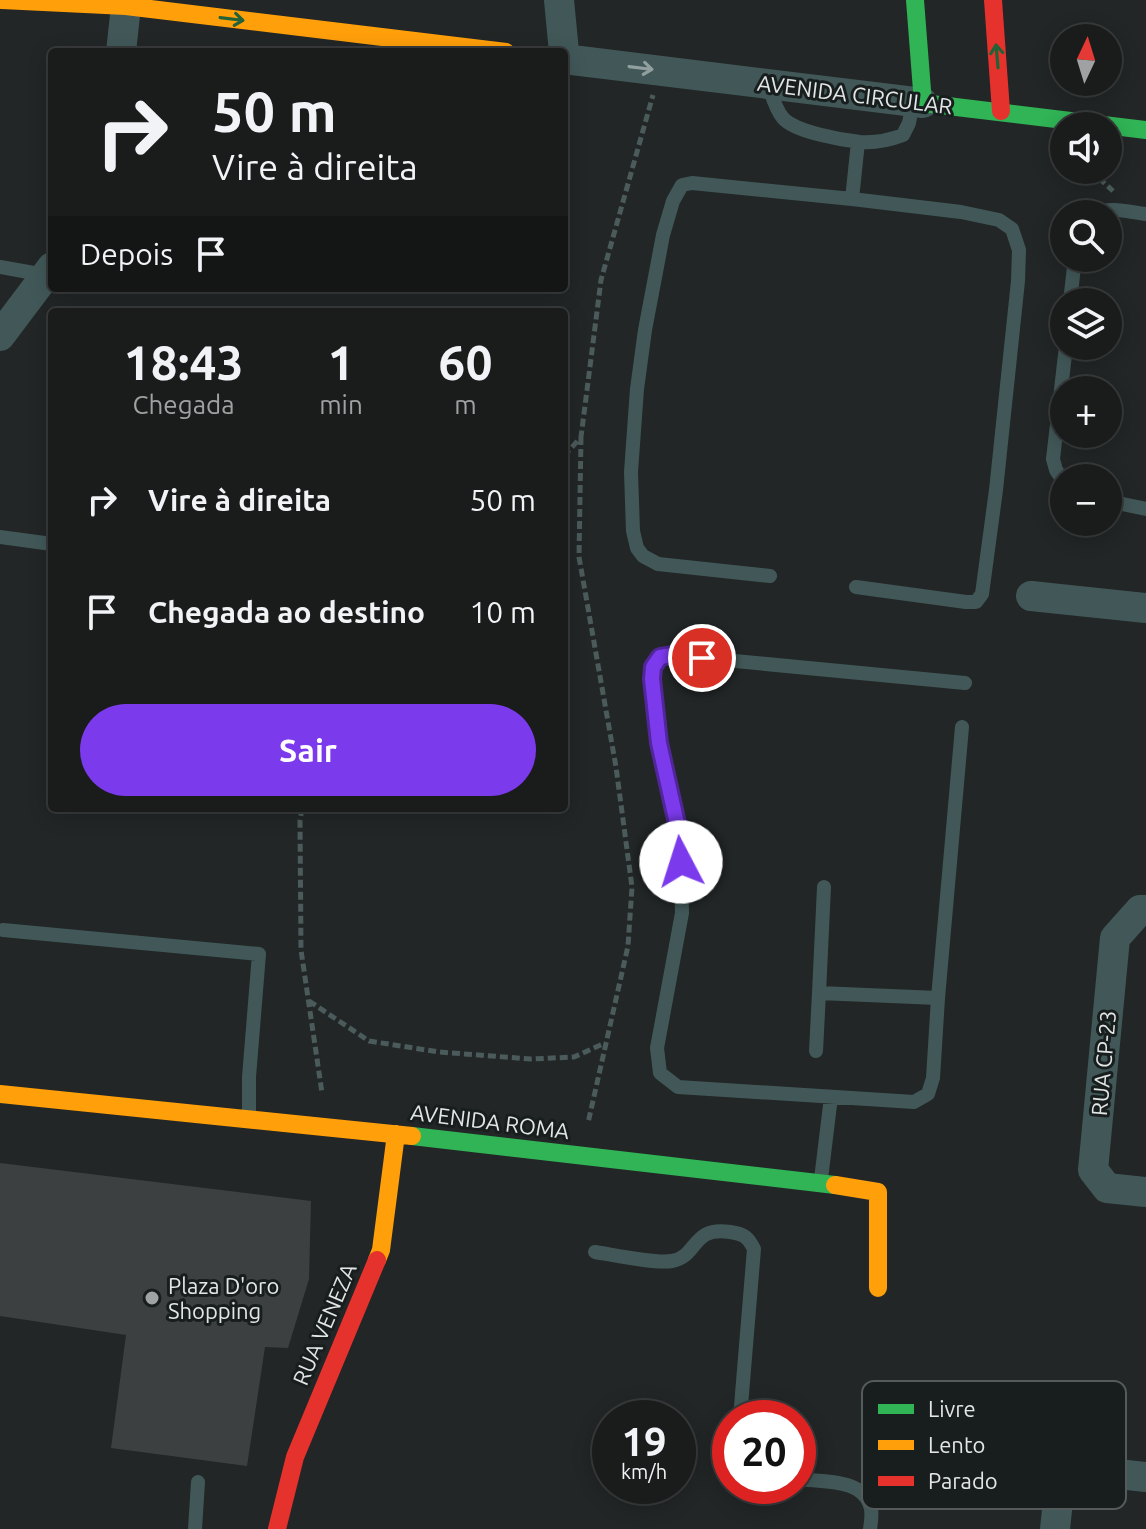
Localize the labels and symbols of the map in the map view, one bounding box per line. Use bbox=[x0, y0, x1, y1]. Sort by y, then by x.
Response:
one-way arrow bbox=[218, 11, 244, 26]
north arrow bbox=[1050, 24, 1122, 96]
one-way arrow bbox=[989, 43, 1004, 70]
one-way arrow bbox=[628, 61, 654, 76]
street label: AVENIDA CIRCULAR bbox=[756, 70, 954, 118]
pin bbox=[668, 624, 736, 692]
position arrow bbox=[639, 820, 723, 904]
street label: RUA CP-23 bbox=[1086, 1009, 1120, 1117]
street label: AVENIDA ROMA bbox=[409, 1099, 571, 1143]
street label: RUA VENEZA bbox=[287, 1259, 361, 1389]
place label: Plaza D'oro Shopping bbox=[168, 1273, 279, 1323]
marker: Plaza D'oro Shopping bbox=[143, 1289, 161, 1307]
legend bbox=[862, 1381, 1126, 1509]
text: Livre bbox=[928, 1396, 976, 1421]
speed limit sign: 20 bbox=[712, 1400, 816, 1504]
text: Lento bbox=[928, 1432, 985, 1457]
text: Parado bbox=[928, 1468, 998, 1493]

